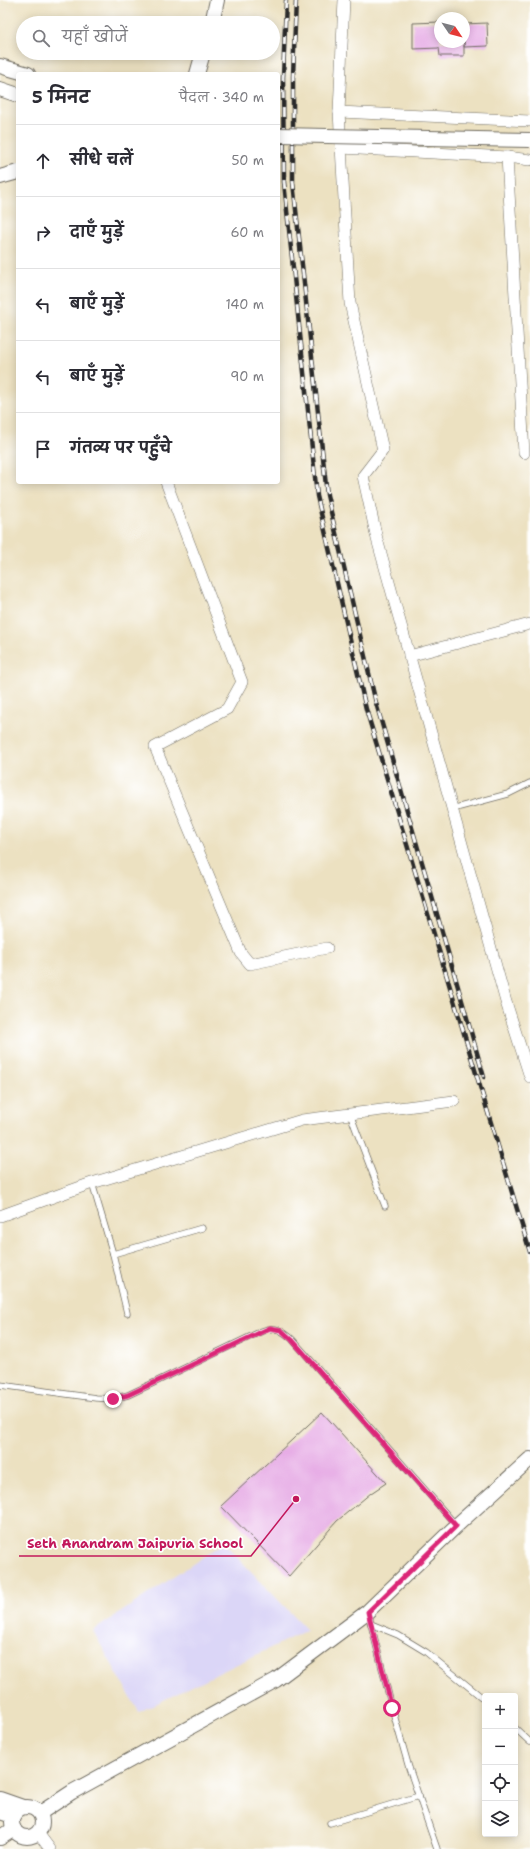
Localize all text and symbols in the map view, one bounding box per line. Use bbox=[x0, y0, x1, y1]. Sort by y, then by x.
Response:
north arrow bbox=[434, 12, 470, 48]
search box bbox=[16, 16, 280, 60]
icon: search bbox=[30, 27, 52, 49]
text: यहाँ खोजें bbox=[62, 27, 128, 47]
text: 5 मिनट bbox=[32, 86, 90, 108]
text: पैदल · 340 m bbox=[179, 89, 264, 106]
icon: ahead bbox=[32, 150, 54, 172]
text: सीधे चलें bbox=[70, 150, 133, 170]
text: 50 m bbox=[231, 152, 264, 169]
icon: right bbox=[32, 222, 54, 244]
text: दाएँ मुड़ें bbox=[70, 222, 124, 242]
text: 60 m bbox=[231, 224, 264, 241]
icon: left bbox=[32, 294, 54, 316]
text: बाएँ मुड़ें bbox=[70, 294, 124, 314]
text: 140 m bbox=[225, 296, 264, 313]
icon: left bbox=[32, 366, 54, 388]
text: बाएँ मुड़ें bbox=[70, 366, 124, 386]
text: 90 m bbox=[230, 368, 264, 385]
icon: arrive bbox=[32, 438, 54, 460]
text: गंतव्य पर पहुँचे bbox=[70, 438, 172, 458]
route end bbox=[104, 1390, 122, 1408]
callout: Seth Anandram Jaipuria School bbox=[19, 1531, 251, 1556]
text: Seth Anandram Jaipuria School bbox=[27, 1535, 244, 1552]
map controls bbox=[482, 1693, 518, 1837]
button: + bbox=[482, 1693, 518, 1729]
route start bbox=[383, 1699, 401, 1717]
button: − bbox=[482, 1729, 518, 1765]
button: locate bbox=[482, 1765, 518, 1801]
button: layers bbox=[482, 1801, 518, 1837]

